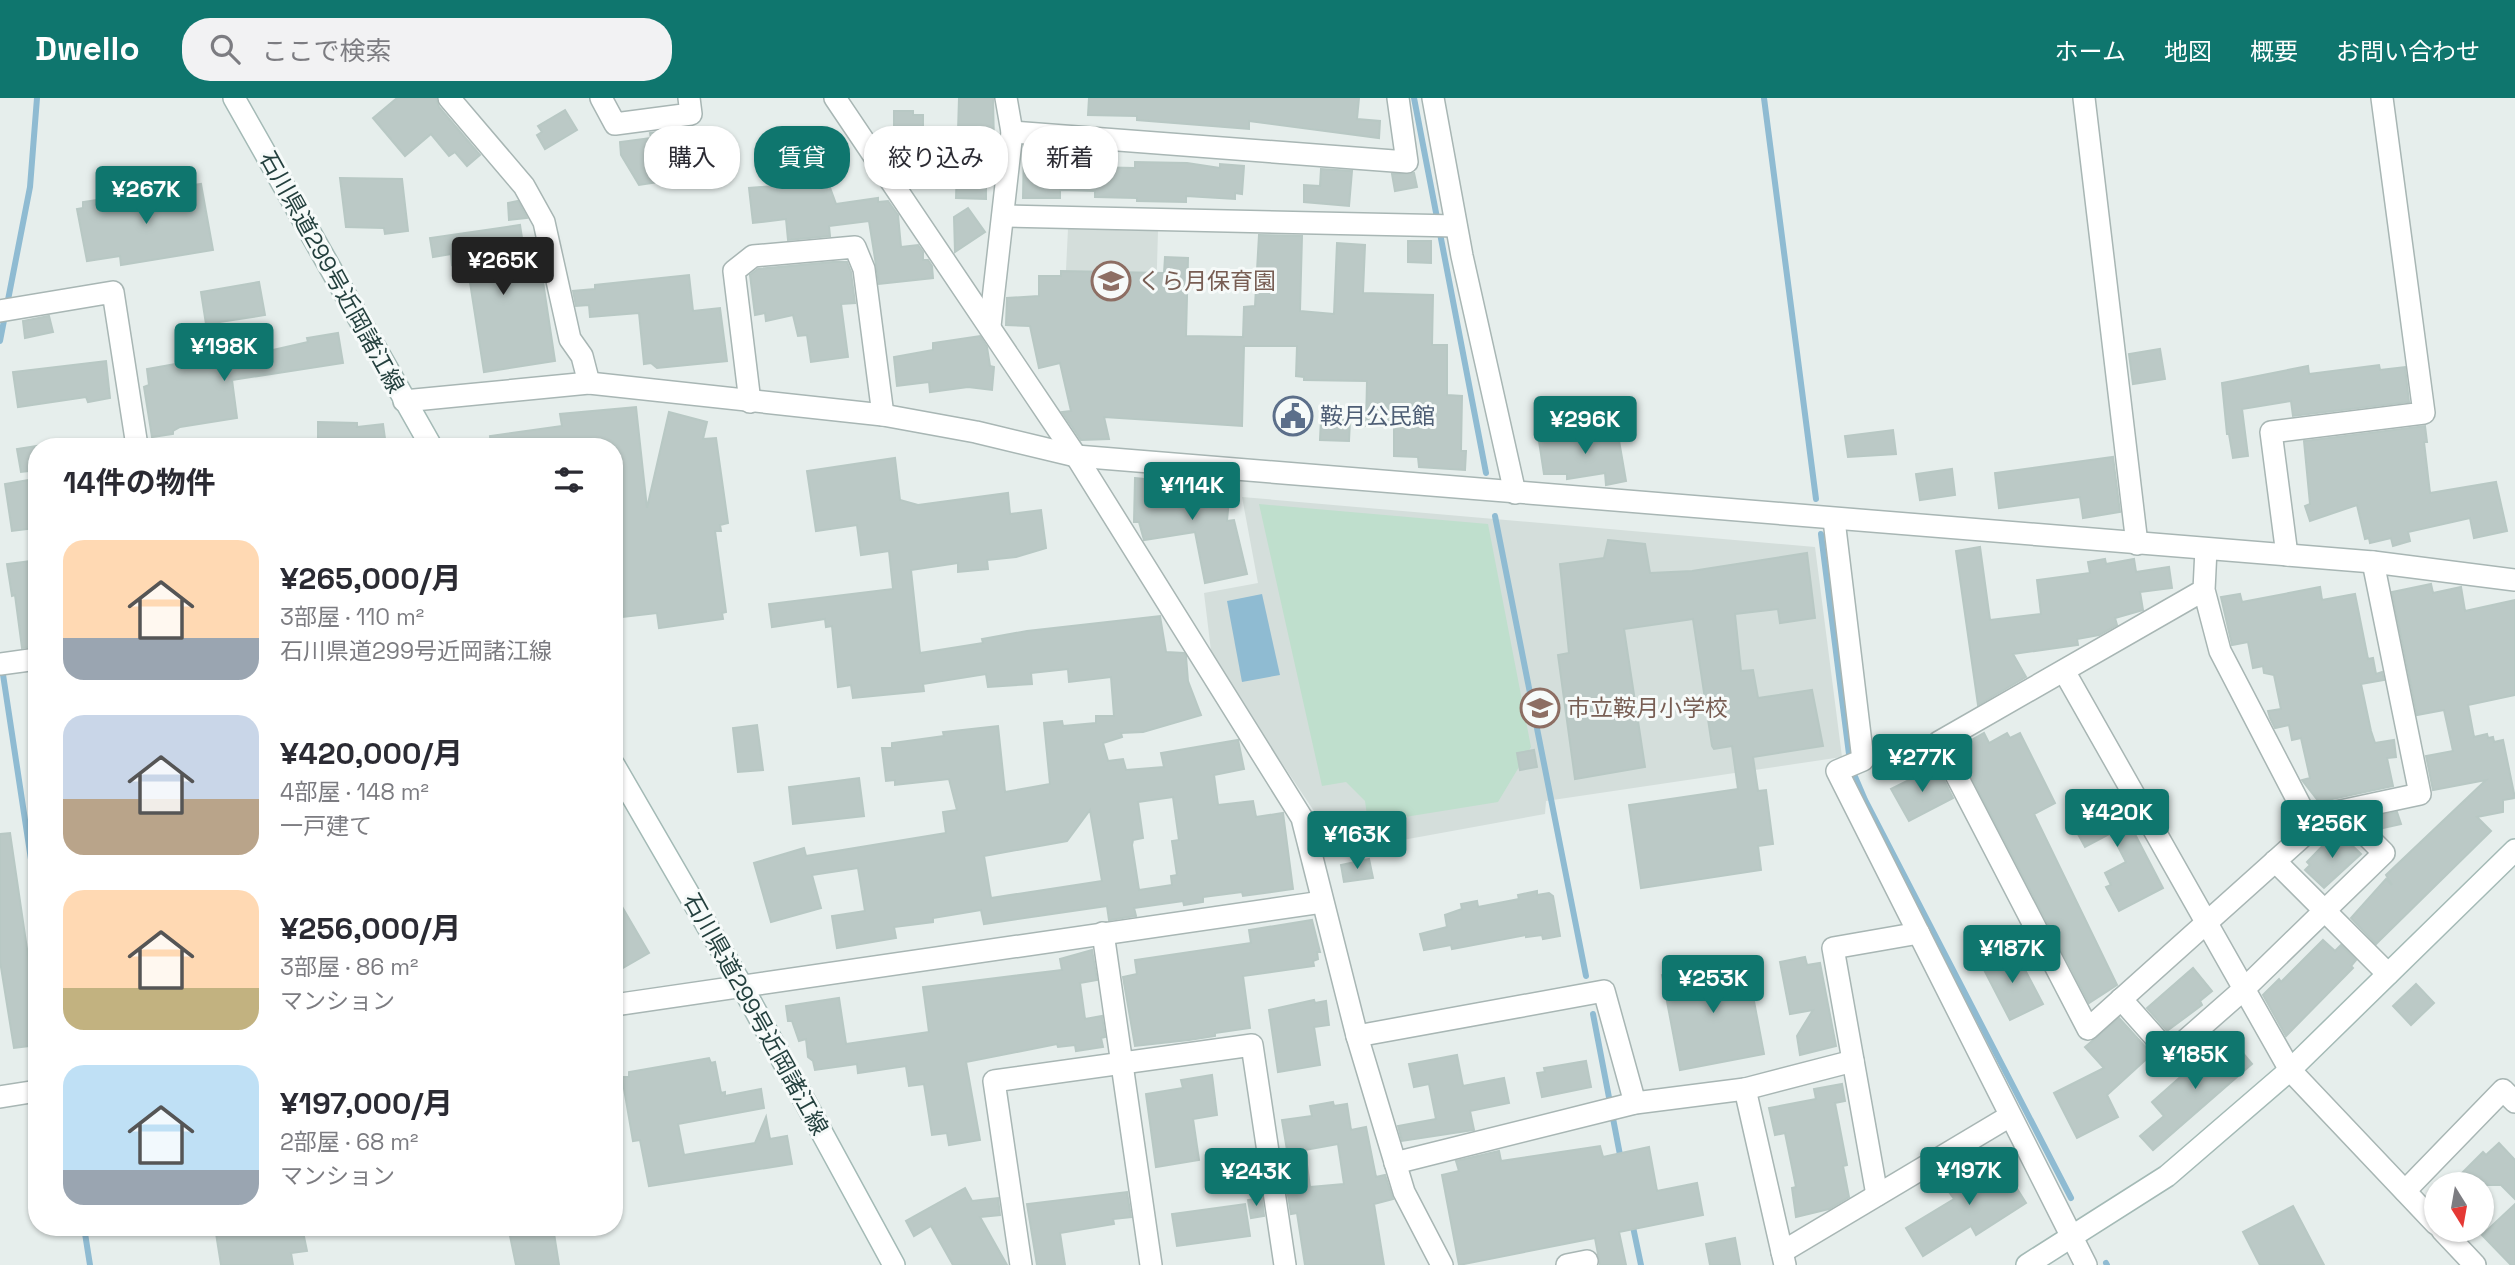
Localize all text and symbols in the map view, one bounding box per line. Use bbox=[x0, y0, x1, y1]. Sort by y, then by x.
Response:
search box bbox=[182, 18, 672, 81]
text: Dwello bbox=[35, 28, 140, 70]
icon: search bbox=[206, 30, 244, 68]
text: ここで検索 bbox=[262, 34, 392, 68]
text: ホーム bbox=[2055, 36, 2126, 67]
text: 地図 bbox=[2164, 36, 2212, 67]
text: 概要 bbox=[2250, 36, 2298, 67]
text: お問い合わせ bbox=[2336, 36, 2480, 67]
chip: 購入 bbox=[644, 126, 740, 189]
chip: 賃貸 bbox=[754, 126, 850, 189]
chip: 絞り込み bbox=[864, 126, 1008, 189]
chip: 新着 bbox=[1022, 126, 1118, 189]
street label: 石川県道299号近岡諸江線 bbox=[253, 146, 411, 398]
pin: ¥267K bbox=[97, 166, 195, 226]
text: ¥267K bbox=[112, 174, 180, 204]
pin: ¥265K bbox=[454, 238, 552, 297]
text: ¥265K bbox=[468, 245, 538, 275]
school or university icon: くら月保育園 bbox=[1090, 260, 1132, 302]
place label: くら月保育園 bbox=[1138, 266, 1276, 296]
pin: ¥198K bbox=[175, 324, 273, 383]
text: ¥198K bbox=[190, 331, 258, 361]
public building icon: 鞍月公民館 bbox=[1272, 395, 1314, 437]
pin: ¥296K bbox=[1536, 396, 1634, 456]
place label: 鞍月公民館 bbox=[1320, 401, 1435, 431]
text: ¥296K bbox=[1550, 404, 1620, 434]
icon: filters bbox=[550, 461, 588, 499]
pin: ¥114K bbox=[1143, 462, 1241, 522]
text: 14件の物件 bbox=[63, 463, 216, 502]
text: ¥114K bbox=[1160, 470, 1224, 500]
text: ¥265,000/月 bbox=[280, 559, 461, 598]
icon: home bbox=[119, 568, 203, 652]
text: 3部屋 · 110 m² bbox=[280, 602, 424, 632]
text: 石川県道299号近岡諸江線 bbox=[280, 636, 552, 666]
school or university icon: 市立鞍月小学校 bbox=[1519, 687, 1561, 729]
place label: 市立鞍月小学校 bbox=[1567, 693, 1728, 723]
text: ¥420,000/月 bbox=[280, 734, 463, 773]
pin: ¥277K bbox=[1873, 734, 1971, 794]
text: ¥277K bbox=[1888, 742, 1956, 772]
icon: home bbox=[119, 743, 203, 827]
text: 4部屋 · 148 m² bbox=[280, 777, 429, 807]
pin: ¥420K bbox=[2068, 790, 2166, 849]
text: ¥420K bbox=[2081, 797, 2153, 827]
pin: ¥256K bbox=[2283, 800, 2381, 860]
text: ¥256K bbox=[2297, 808, 2367, 838]
text: 一戸建て bbox=[280, 811, 372, 841]
pin: ¥163K bbox=[1308, 812, 1406, 871]
text: ¥163K bbox=[1323, 819, 1391, 849]
street label: 石川県道299号近岡諸江線 bbox=[677, 888, 835, 1140]
text: ¥256,000/月 bbox=[280, 909, 461, 948]
icon: home bbox=[119, 918, 203, 1002]
pin: ¥187K bbox=[1963, 926, 2061, 985]
text: ¥187K bbox=[1979, 933, 2045, 963]
text: 3部屋 · 86 m² bbox=[280, 952, 419, 982]
pin: ¥253K bbox=[1664, 956, 1762, 1015]
text: ¥253K bbox=[1678, 963, 1748, 993]
text: マンション bbox=[280, 986, 395, 1016]
pin: ¥185K bbox=[2146, 1032, 2244, 1091]
text: ¥185K bbox=[2162, 1039, 2228, 1069]
text: ¥197,000/月 bbox=[280, 1084, 453, 1123]
icon: home bbox=[119, 1093, 203, 1177]
text: 2部屋 · 68 m² bbox=[280, 1127, 419, 1157]
pin: ¥243K bbox=[1207, 1148, 1305, 1208]
pin: ¥197K bbox=[1920, 1148, 2018, 1207]
text: ¥197K bbox=[1936, 1155, 2002, 1185]
text: ¥243K bbox=[1221, 1156, 1291, 1186]
text: マンション bbox=[280, 1161, 395, 1191]
north arrow bbox=[2424, 1172, 2494, 1242]
map controls bbox=[2424, 1172, 2494, 1242]

